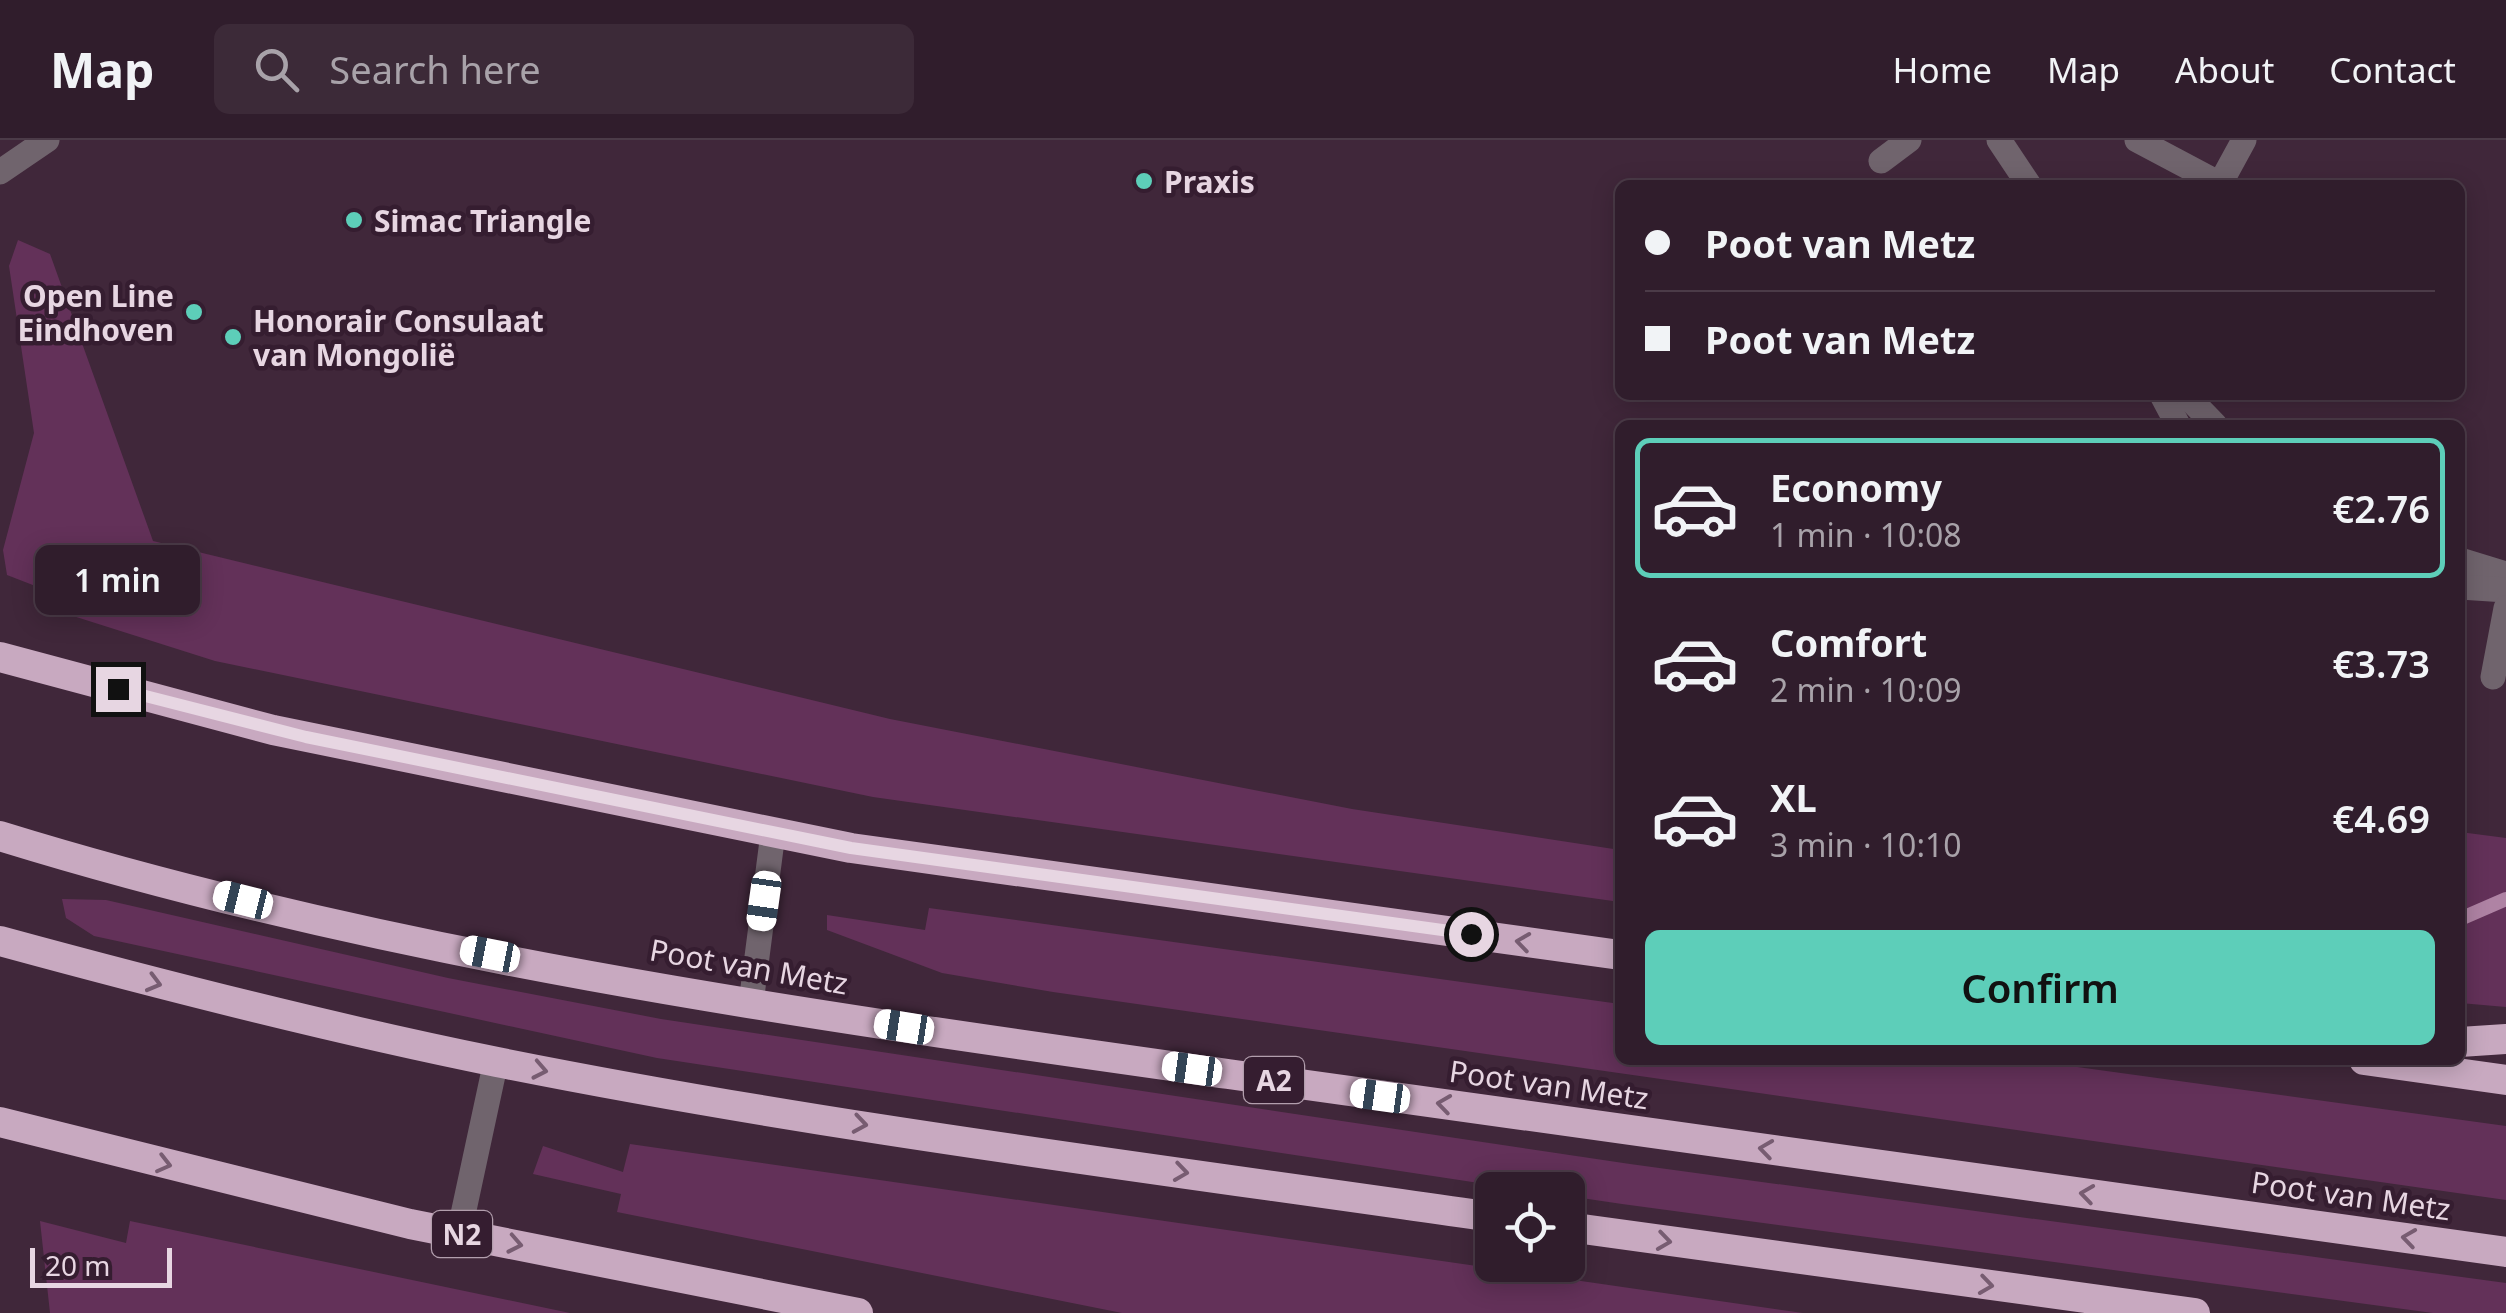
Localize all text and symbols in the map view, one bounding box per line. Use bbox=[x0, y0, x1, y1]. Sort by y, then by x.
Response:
search box bbox=[214, 24, 914, 114]
text: Map bbox=[50, 37, 154, 102]
icon: search bbox=[249, 42, 304, 97]
text: Search here bbox=[329, 43, 541, 95]
text: Home bbox=[1893, 46, 1992, 93]
text: Map bbox=[2047, 46, 2120, 93]
text: About bbox=[2175, 46, 2274, 93]
text: Contact bbox=[2329, 46, 2456, 93]
place label: Praxis bbox=[1164, 161, 1255, 202]
marker: Praxis bbox=[1133, 170, 1155, 192]
place label: Simac Triangle bbox=[374, 200, 591, 241]
marker: Simac Triangle bbox=[343, 209, 365, 231]
text: Poot van Metz bbox=[1705, 217, 1975, 269]
place label: Open Line Eindhoven bbox=[18, 275, 174, 350]
place label: Honorair Consulaat van Mongolië bbox=[253, 300, 544, 375]
marker: Open Line Eindhoven bbox=[183, 301, 205, 323]
text: Poot van Metz bbox=[1705, 313, 1975, 365]
marker: Honorair Consulaat van Mongolië bbox=[222, 326, 244, 348]
text: Economy bbox=[1770, 461, 1942, 513]
icon: car bbox=[1650, 463, 1740, 553]
text: €2.76 bbox=[2333, 482, 2430, 534]
text: 1 min · 10:08 bbox=[1770, 513, 1962, 556]
callout: 1 min bbox=[36, 544, 200, 614]
text: 1 min bbox=[74, 558, 161, 601]
text: Comfort bbox=[1770, 616, 1927, 668]
icon: car bbox=[1650, 618, 1740, 708]
text: €3.73 bbox=[2333, 637, 2430, 689]
route end bbox=[96, 667, 141, 712]
text: 2 min · 10:09 bbox=[1770, 668, 1962, 711]
text: XL bbox=[1770, 771, 1817, 823]
icon: car bbox=[1650, 773, 1740, 863]
text: €4.69 bbox=[2333, 792, 2430, 844]
text: 3 min · 10:10 bbox=[1770, 823, 1962, 866]
car bbox=[745, 869, 783, 933]
car bbox=[210, 878, 276, 922]
route start bbox=[1449, 912, 1494, 957]
street label: Poot van Metz bbox=[647, 928, 851, 1004]
button: Confirm bbox=[1645, 930, 2435, 1045]
one-way arrow bbox=[1515, 932, 1532, 953]
car bbox=[458, 934, 522, 974]
one-way arrow bbox=[145, 972, 162, 993]
car bbox=[872, 1007, 936, 1047]
car bbox=[1160, 1050, 1224, 1088]
street label: Poot van Metz bbox=[1447, 1050, 1651, 1118]
road number: A2 bbox=[1244, 1057, 1304, 1103]
one-way arrow bbox=[531, 1059, 548, 1080]
car bbox=[1348, 1077, 1412, 1115]
one-way arrow bbox=[1435, 1095, 1452, 1116]
one-way arrow bbox=[852, 1112, 868, 1133]
one-way arrow bbox=[1757, 1140, 1774, 1161]
one-way arrow bbox=[155, 1152, 172, 1173]
one-way arrow bbox=[1173, 1161, 1190, 1182]
street label: Poot van Metz bbox=[2249, 1161, 2453, 1229]
map controls bbox=[1475, 1172, 1585, 1282]
button: locate bbox=[1475, 1172, 1585, 1282]
one-way arrow bbox=[2079, 1184, 2095, 1205]
road number: N2 bbox=[432, 1211, 492, 1257]
one-way arrow bbox=[1656, 1229, 1672, 1250]
one-way arrow bbox=[2401, 1229, 2418, 1250]
one-way arrow bbox=[506, 1233, 523, 1254]
scale bar bbox=[30, 1243, 172, 1288]
text: 20 m bbox=[45, 1246, 111, 1284]
one-way arrow bbox=[1978, 1273, 1994, 1294]

